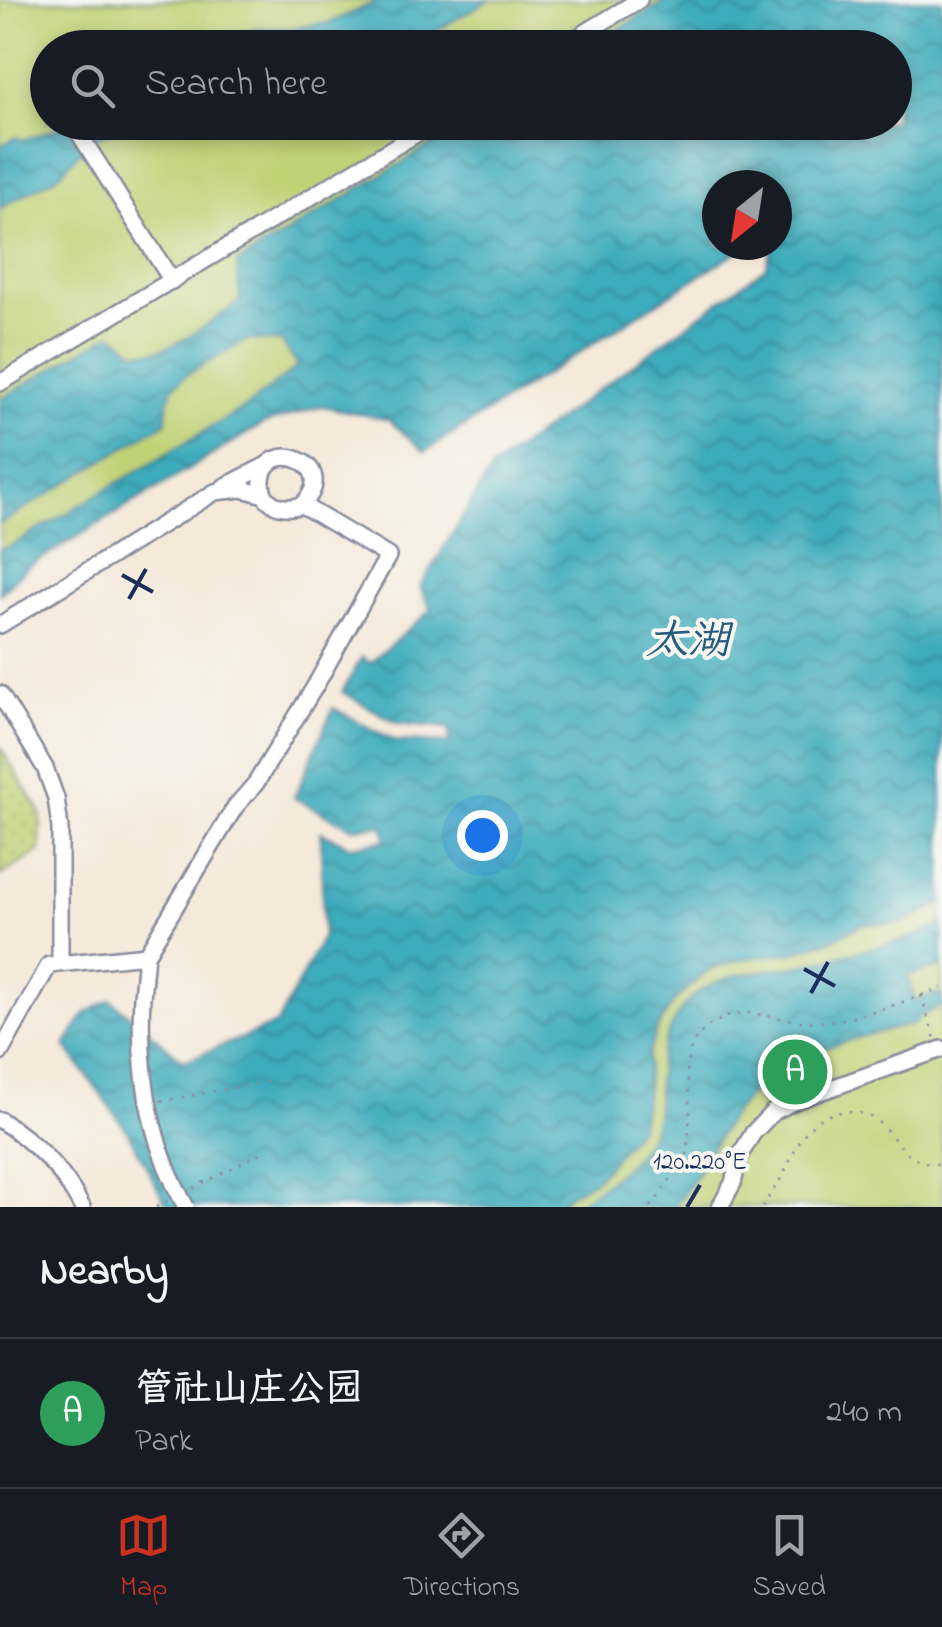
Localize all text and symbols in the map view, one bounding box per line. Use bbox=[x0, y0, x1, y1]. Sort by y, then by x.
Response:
search box bbox=[30, 30, 912, 140]
text: Search here bbox=[145, 57, 327, 113]
icon: search bbox=[65, 58, 120, 113]
north arrow bbox=[702, 170, 792, 260]
water label: 太湖 bbox=[646, 612, 734, 673]
your location bbox=[457, 810, 508, 861]
pin: A bbox=[762, 1034, 828, 1110]
text: 120.220°E bbox=[653, 1145, 747, 1181]
text: Nearby bbox=[40, 1242, 168, 1303]
text: 管社山庄公园 bbox=[135, 1363, 363, 1419]
text: A bbox=[63, 1390, 82, 1437]
text: 240 m bbox=[826, 1390, 902, 1437]
text: Park bbox=[135, 1419, 193, 1466]
tab: Map bbox=[116, 1508, 171, 1609]
tab: Directions bbox=[404, 1508, 520, 1609]
tab: Saved bbox=[753, 1508, 826, 1609]

